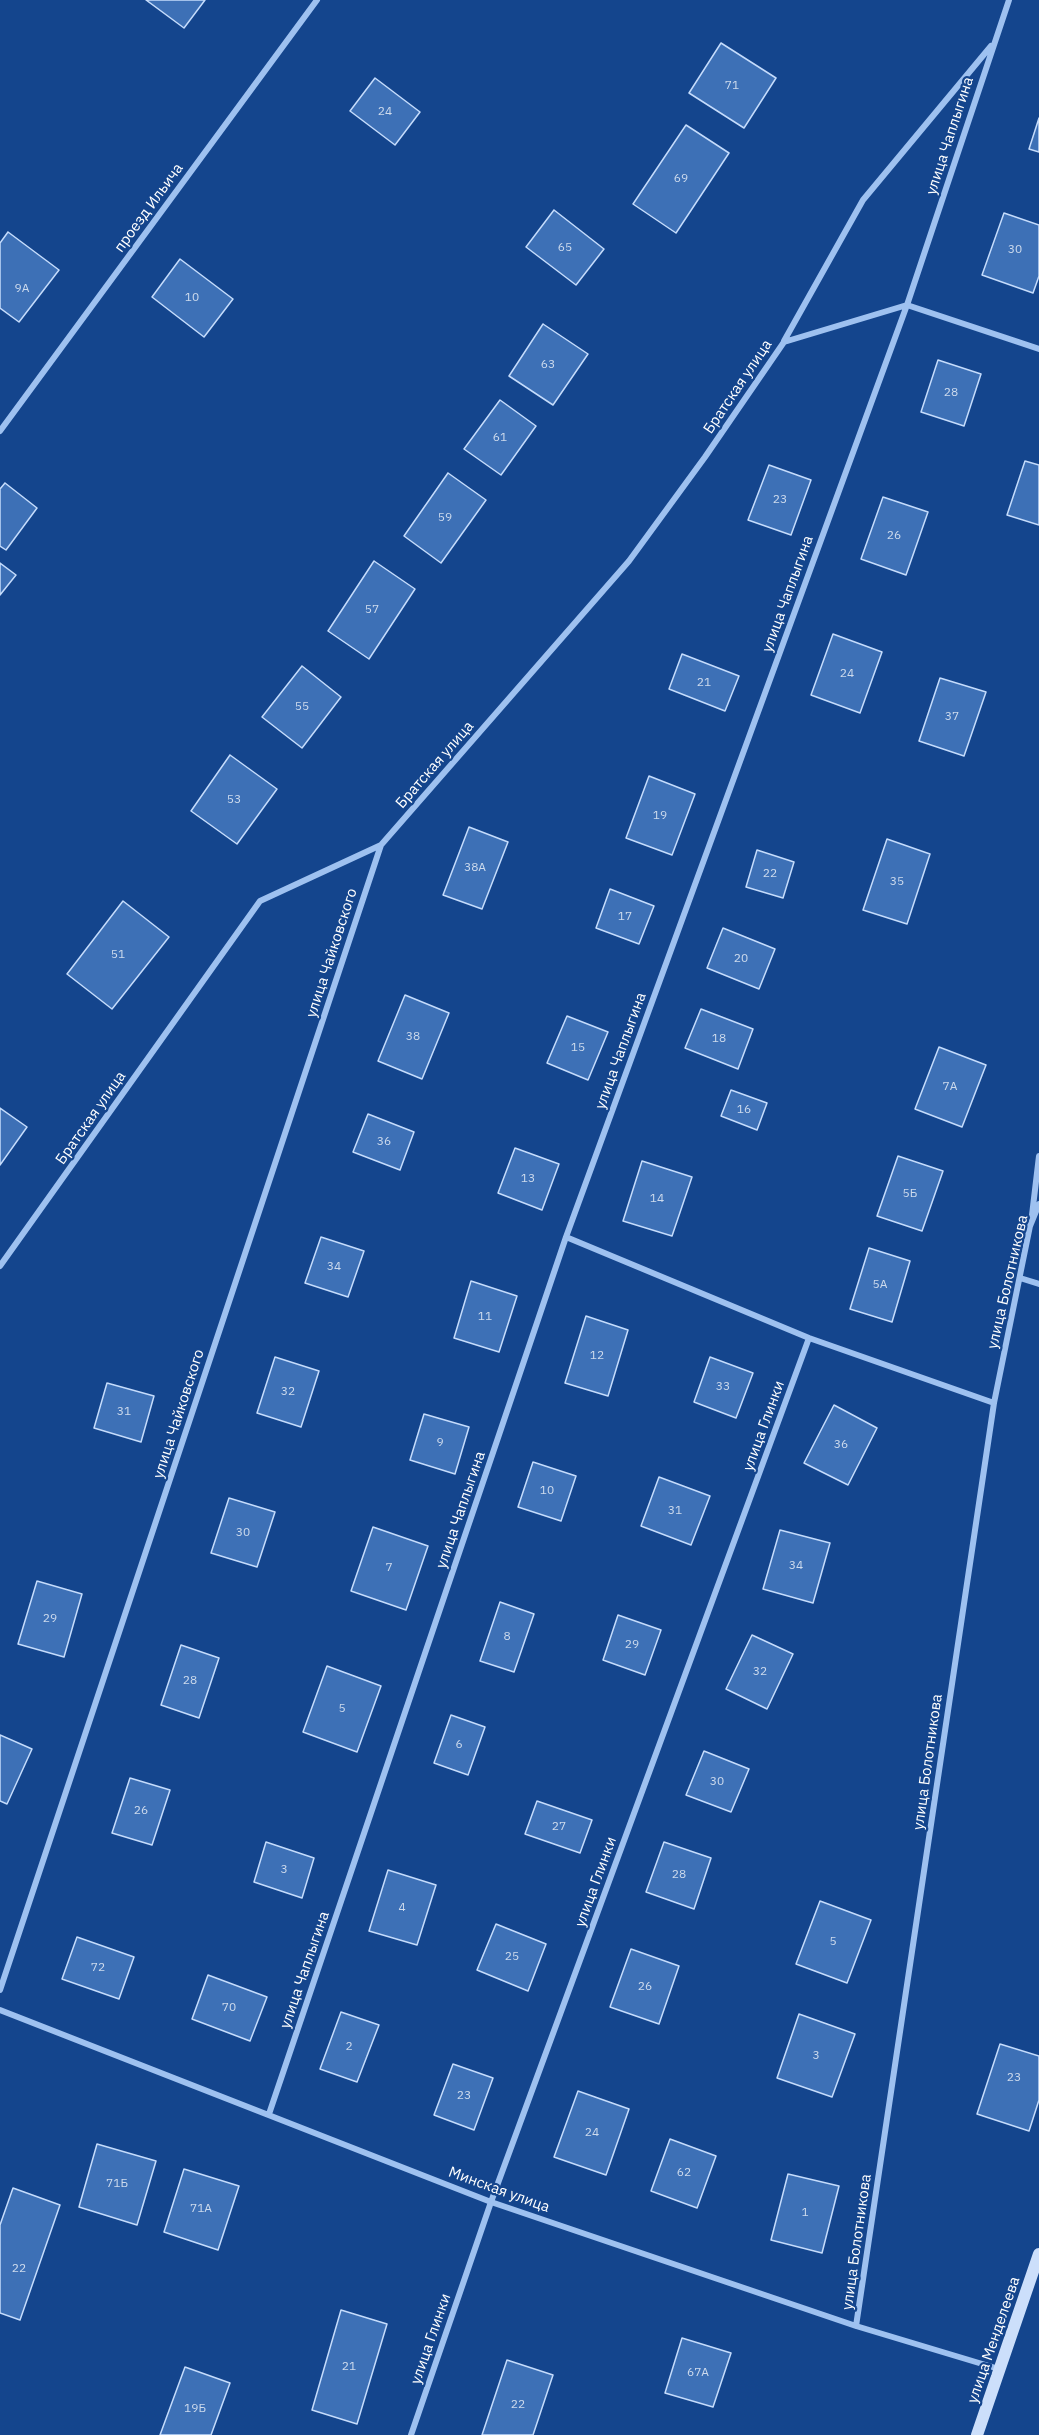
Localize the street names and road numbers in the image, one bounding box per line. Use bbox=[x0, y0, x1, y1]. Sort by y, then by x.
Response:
street label: улица Чаплыгина bbox=[922, 75, 978, 197]
street label: проезд Ильича bbox=[111, 160, 187, 256]
street label: Братская улица bbox=[700, 337, 776, 437]
street label: улица Чаплыгина bbox=[759, 533, 817, 655]
street label: Братская улица bbox=[392, 718, 478, 812]
street label: улица Чайковского bbox=[303, 886, 361, 1020]
street label: улица Чаплыгина bbox=[592, 990, 650, 1112]
street label: Братская улица bbox=[52, 1068, 130, 1168]
street label: улица Болотникова bbox=[984, 1213, 1032, 1351]
street label: улица Чайковского bbox=[150, 1347, 208, 1481]
street label: улица Глинки bbox=[739, 1378, 789, 1474]
street label: улица Чаплыгина bbox=[432, 1449, 490, 1571]
street label: улица Болотникова bbox=[910, 1693, 946, 1831]
street label: улица Глинки bbox=[571, 1834, 621, 1930]
street label: улица Чаплыгина bbox=[276, 1909, 334, 2031]
street label: Минская улица bbox=[446, 2163, 552, 2217]
street label: улица Болотникова bbox=[839, 2173, 875, 2311]
street label: улица Менделеева bbox=[964, 2274, 1024, 2406]
street label: улица Глинки bbox=[407, 2291, 455, 2387]

